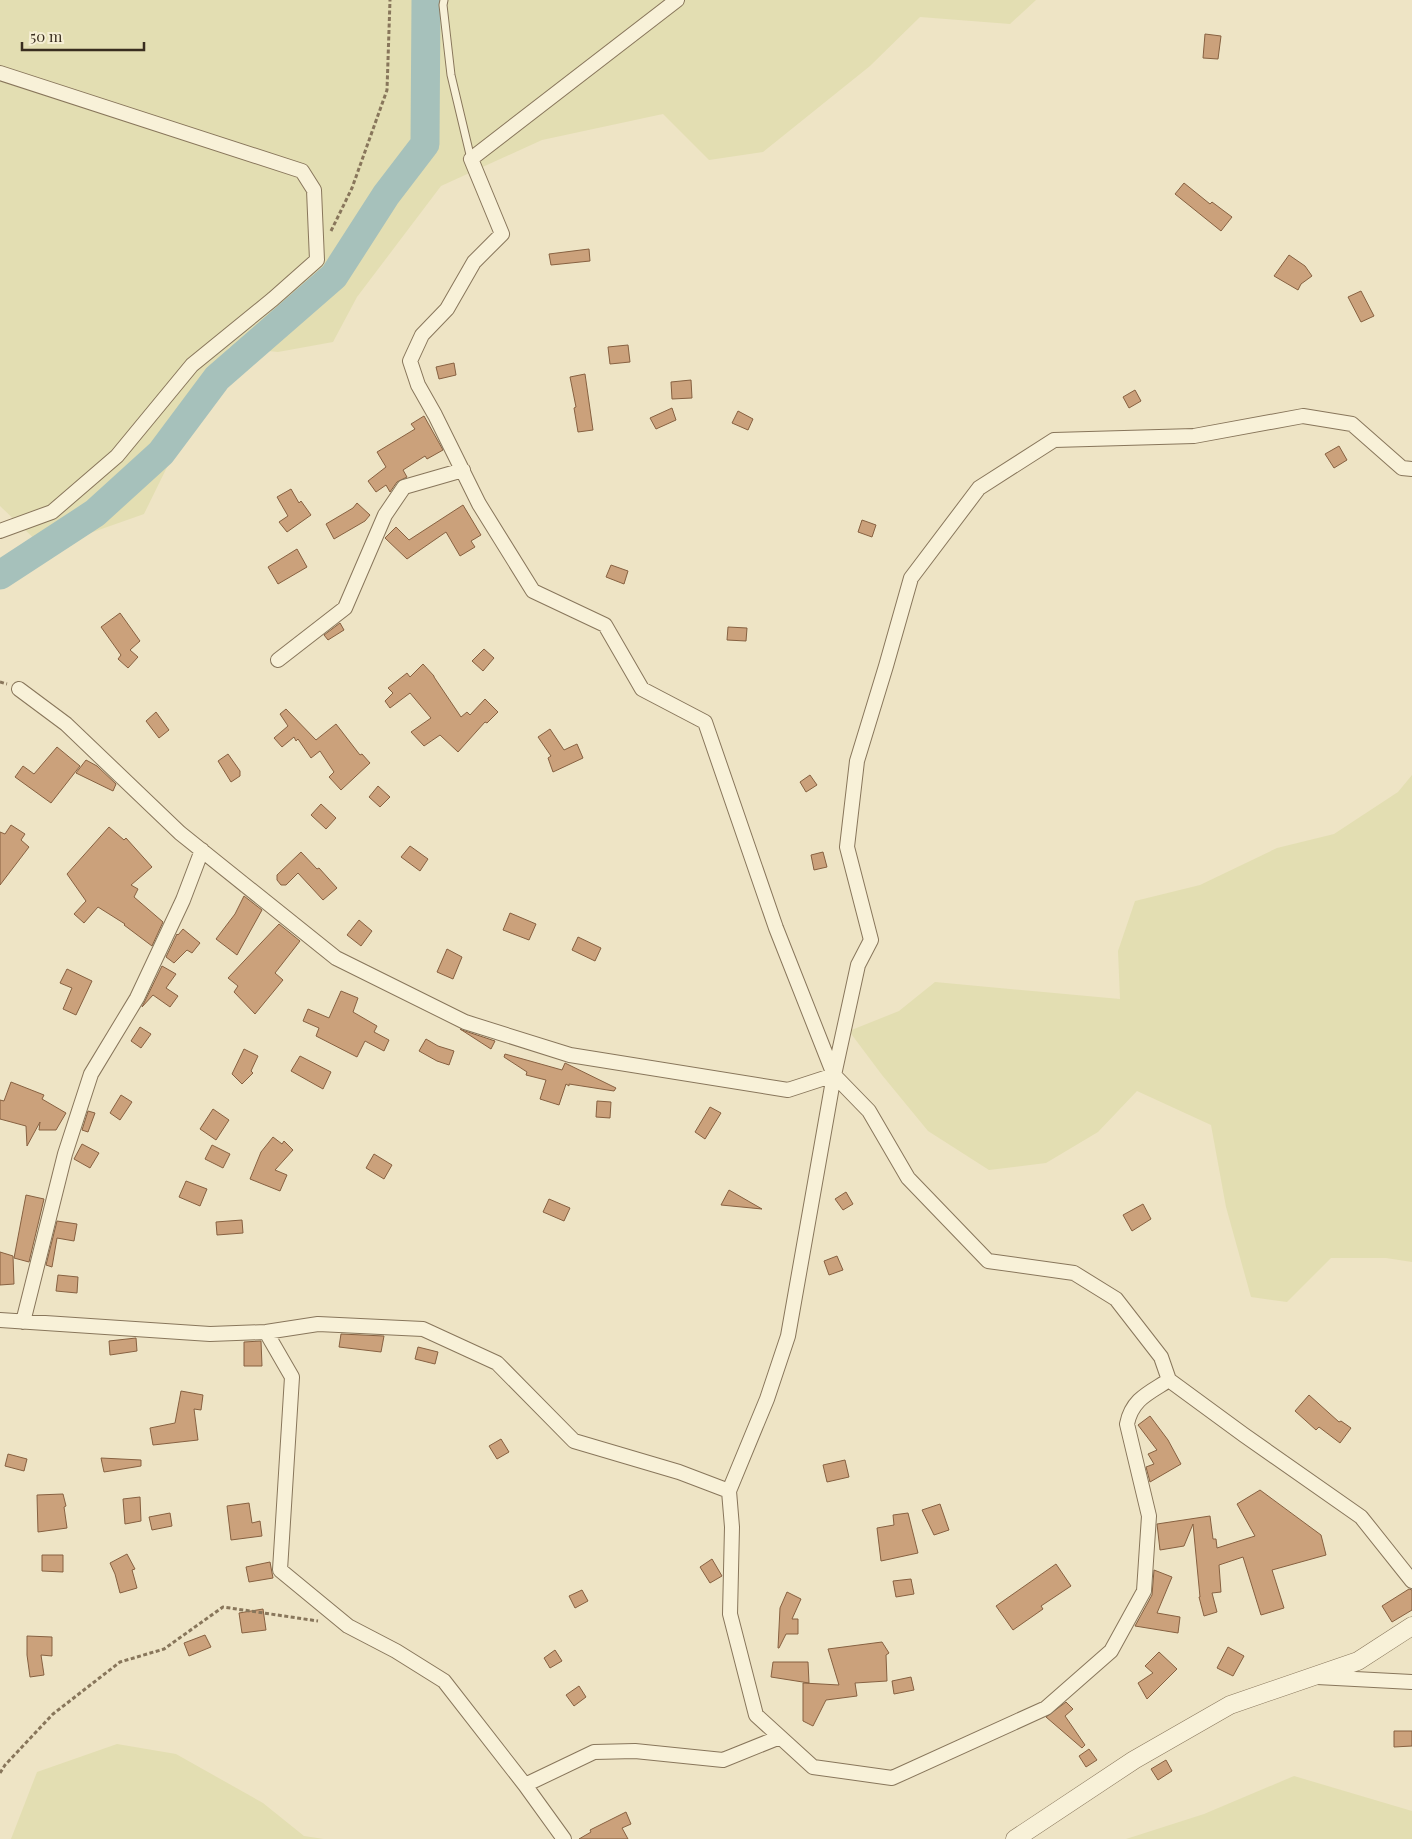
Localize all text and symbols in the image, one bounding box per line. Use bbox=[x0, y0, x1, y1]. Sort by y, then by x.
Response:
scale bar bbox=[22, 20, 145, 52]
text: 50 m bbox=[30, 26, 63, 46]

